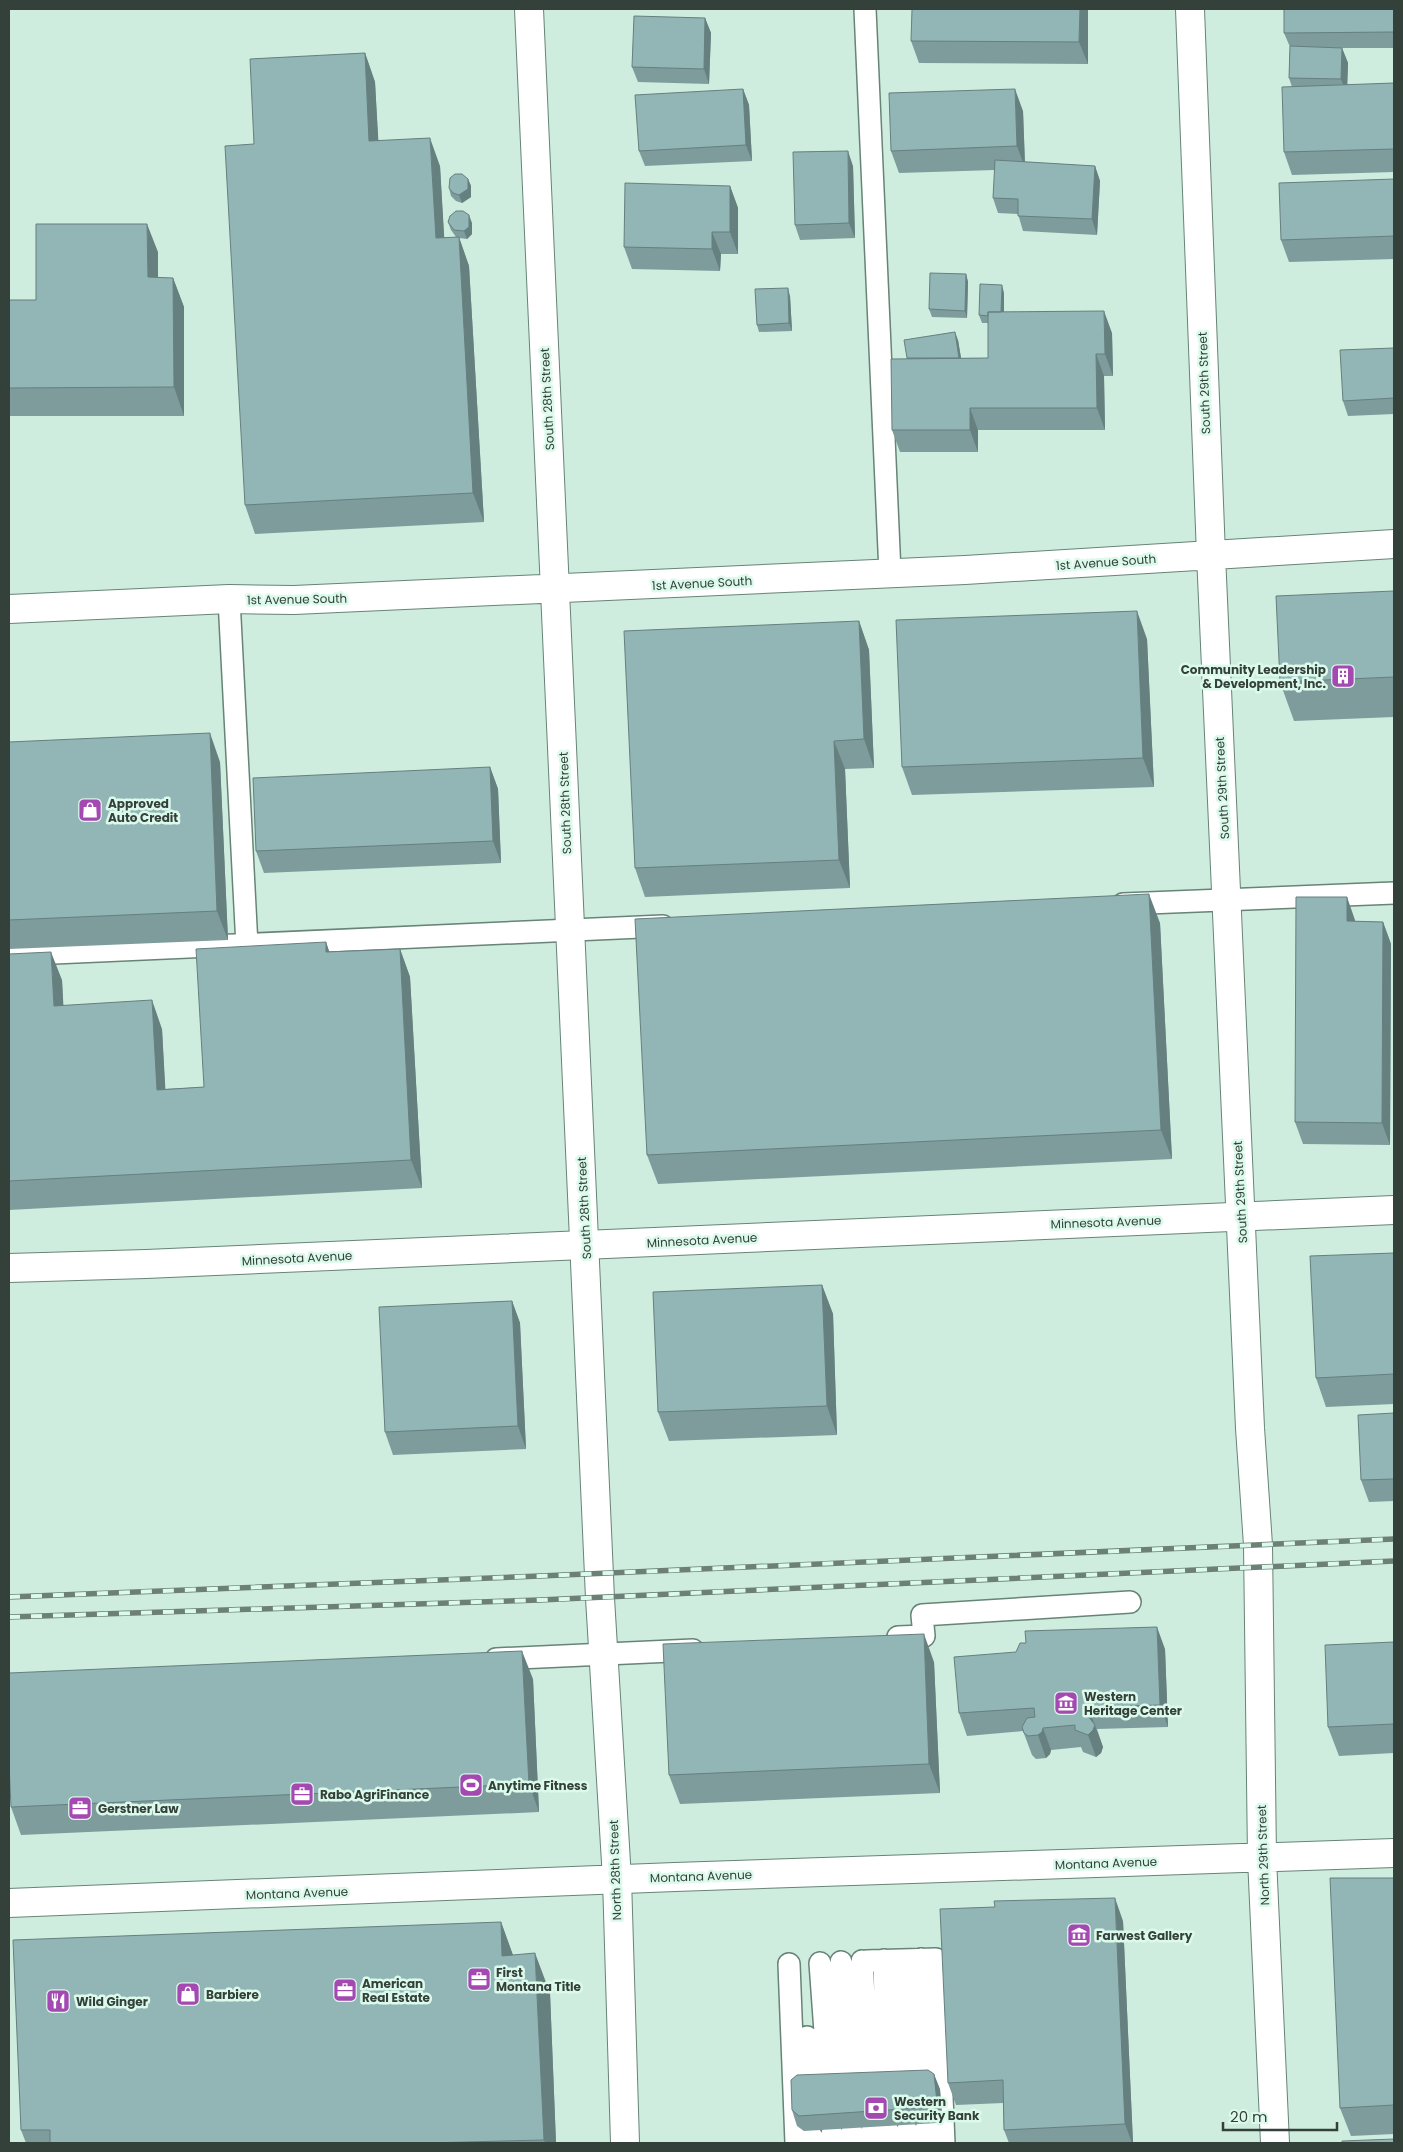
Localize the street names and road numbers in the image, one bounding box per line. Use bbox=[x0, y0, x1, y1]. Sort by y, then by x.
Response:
street label: South 29th Street bbox=[1194, 331, 1214, 435]
street label: South 28th Street bbox=[536, 347, 558, 451]
street label: 1st Avenue South bbox=[1055, 550, 1157, 574]
street label: 1st Avenue South bbox=[651, 572, 753, 594]
street label: 1st Avenue South bbox=[247, 590, 347, 608]
street label: South 29th Street bbox=[1211, 736, 1233, 840]
street label: South 28th Street bbox=[555, 751, 575, 855]
street label: South 29th Street bbox=[1229, 1140, 1251, 1244]
street label: South 28th Street bbox=[573, 1156, 595, 1260]
street label: Minnesota Avenue bbox=[1050, 1212, 1162, 1232]
street label: Minnesota Avenue bbox=[646, 1229, 758, 1251]
street label: Minnesota Avenue bbox=[241, 1247, 353, 1269]
street label: North 29th Street bbox=[1253, 1804, 1273, 1906]
street label: North 28th Street bbox=[605, 1819, 625, 1921]
street label: Montana Avenue bbox=[1055, 1853, 1157, 1873]
street label: Montana Avenue bbox=[650, 1866, 752, 1886]
street label: Montana Avenue bbox=[246, 1883, 348, 1903]

